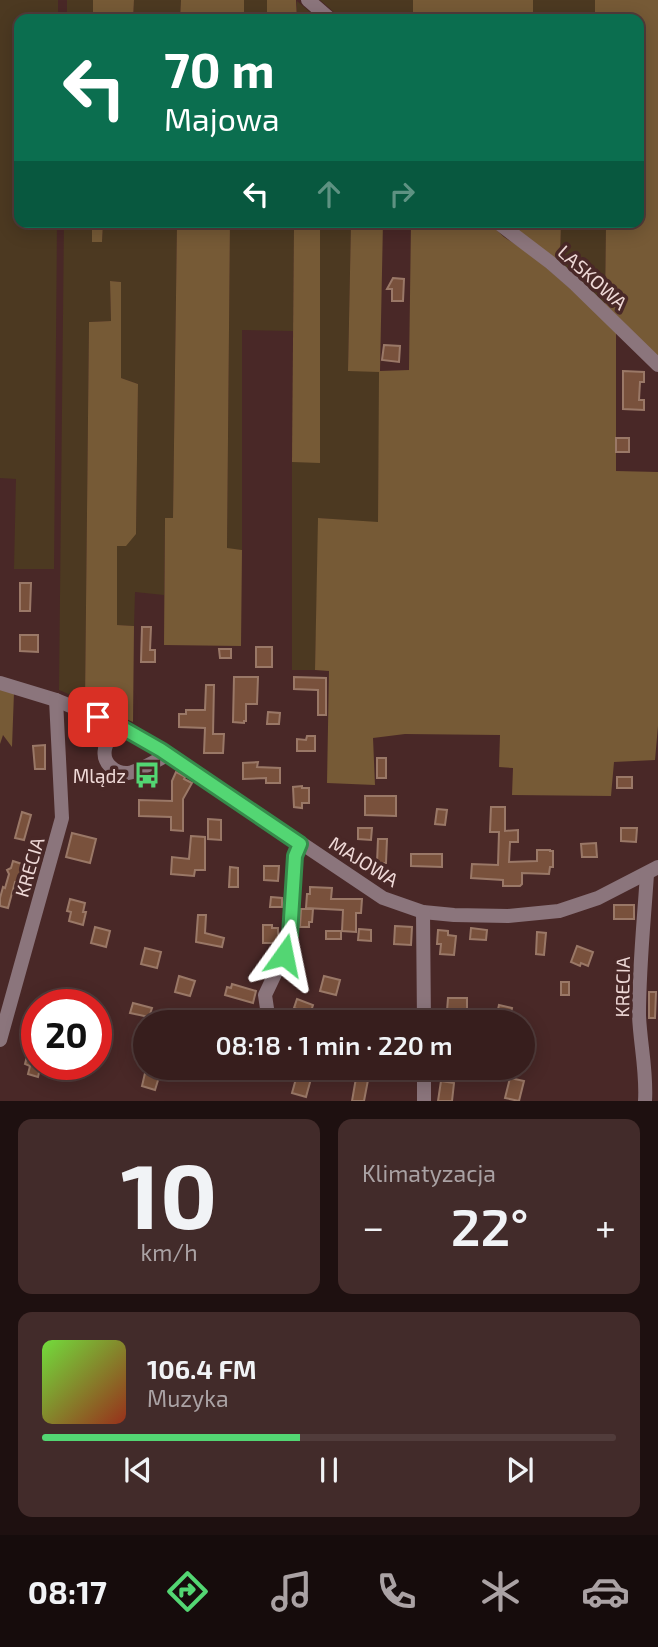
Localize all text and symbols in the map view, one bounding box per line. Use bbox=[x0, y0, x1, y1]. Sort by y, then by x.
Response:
text: 70 m bbox=[164, 39, 275, 98]
icon: left bbox=[49, 42, 140, 133]
text: Majowa bbox=[164, 99, 280, 137]
icon: left bbox=[237, 175, 275, 213]
icon: ahead bbox=[310, 175, 348, 213]
icon: right bbox=[383, 175, 421, 213]
street label: LASKOWA bbox=[554, 240, 632, 314]
pin bbox=[68, 687, 128, 747]
icon: arrive bbox=[79, 698, 117, 736]
bus stop icon: Mlądz bbox=[132, 760, 162, 790]
place label: Mlądz bbox=[73, 764, 126, 787]
street label: MAJOWA bbox=[325, 831, 403, 891]
street label: KRECIA bbox=[10, 834, 49, 900]
position arrow bbox=[247, 918, 321, 992]
street label: KRECIA bbox=[610, 956, 634, 1018]
speed limit sign: 20 bbox=[21, 989, 112, 1080]
text: 08:18 · 1 min · 220 m bbox=[215, 1029, 453, 1060]
text: 10 bbox=[121, 1138, 217, 1247]
text: Klimatyzacja bbox=[362, 1159, 496, 1187]
text: 22° bbox=[451, 1194, 529, 1256]
text: − bbox=[362, 1203, 384, 1249]
text: + bbox=[595, 1203, 616, 1249]
text: km/h bbox=[140, 1238, 198, 1266]
text: 106.4 FM bbox=[147, 1353, 257, 1384]
text: Muzyka bbox=[147, 1384, 229, 1412]
icon: previous bbox=[119, 1451, 157, 1489]
icon: pause bbox=[310, 1451, 348, 1489]
icon: next bbox=[501, 1451, 539, 1489]
icon: directions bbox=[163, 1567, 212, 1616]
icon: music bbox=[267, 1567, 316, 1616]
icon: phone bbox=[372, 1567, 421, 1616]
icon: climate bbox=[476, 1567, 525, 1616]
icon: car bbox=[581, 1567, 630, 1616]
text: 08:17 bbox=[28, 1572, 107, 1610]

